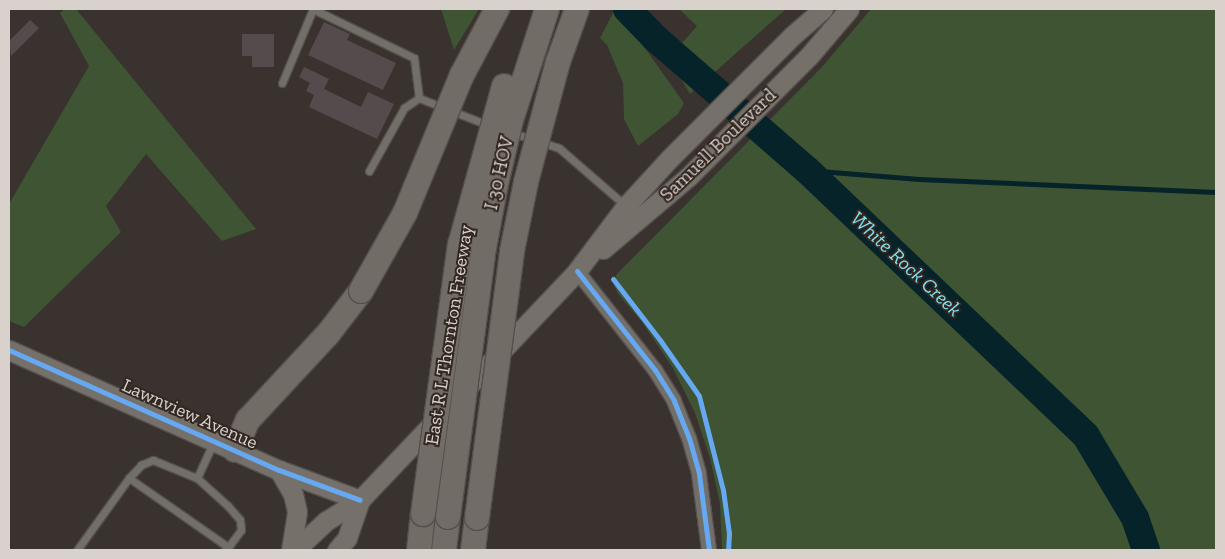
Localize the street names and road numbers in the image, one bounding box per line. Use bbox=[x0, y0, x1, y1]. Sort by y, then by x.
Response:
street label: Samuell Boulevard bbox=[655, 84, 781, 206]
street label: I 30 HOV bbox=[479, 134, 519, 212]
street label: East R L Thornton Freeway bbox=[420, 223, 478, 447]
street label: Lawnview Avenue bbox=[118, 374, 262, 454]

